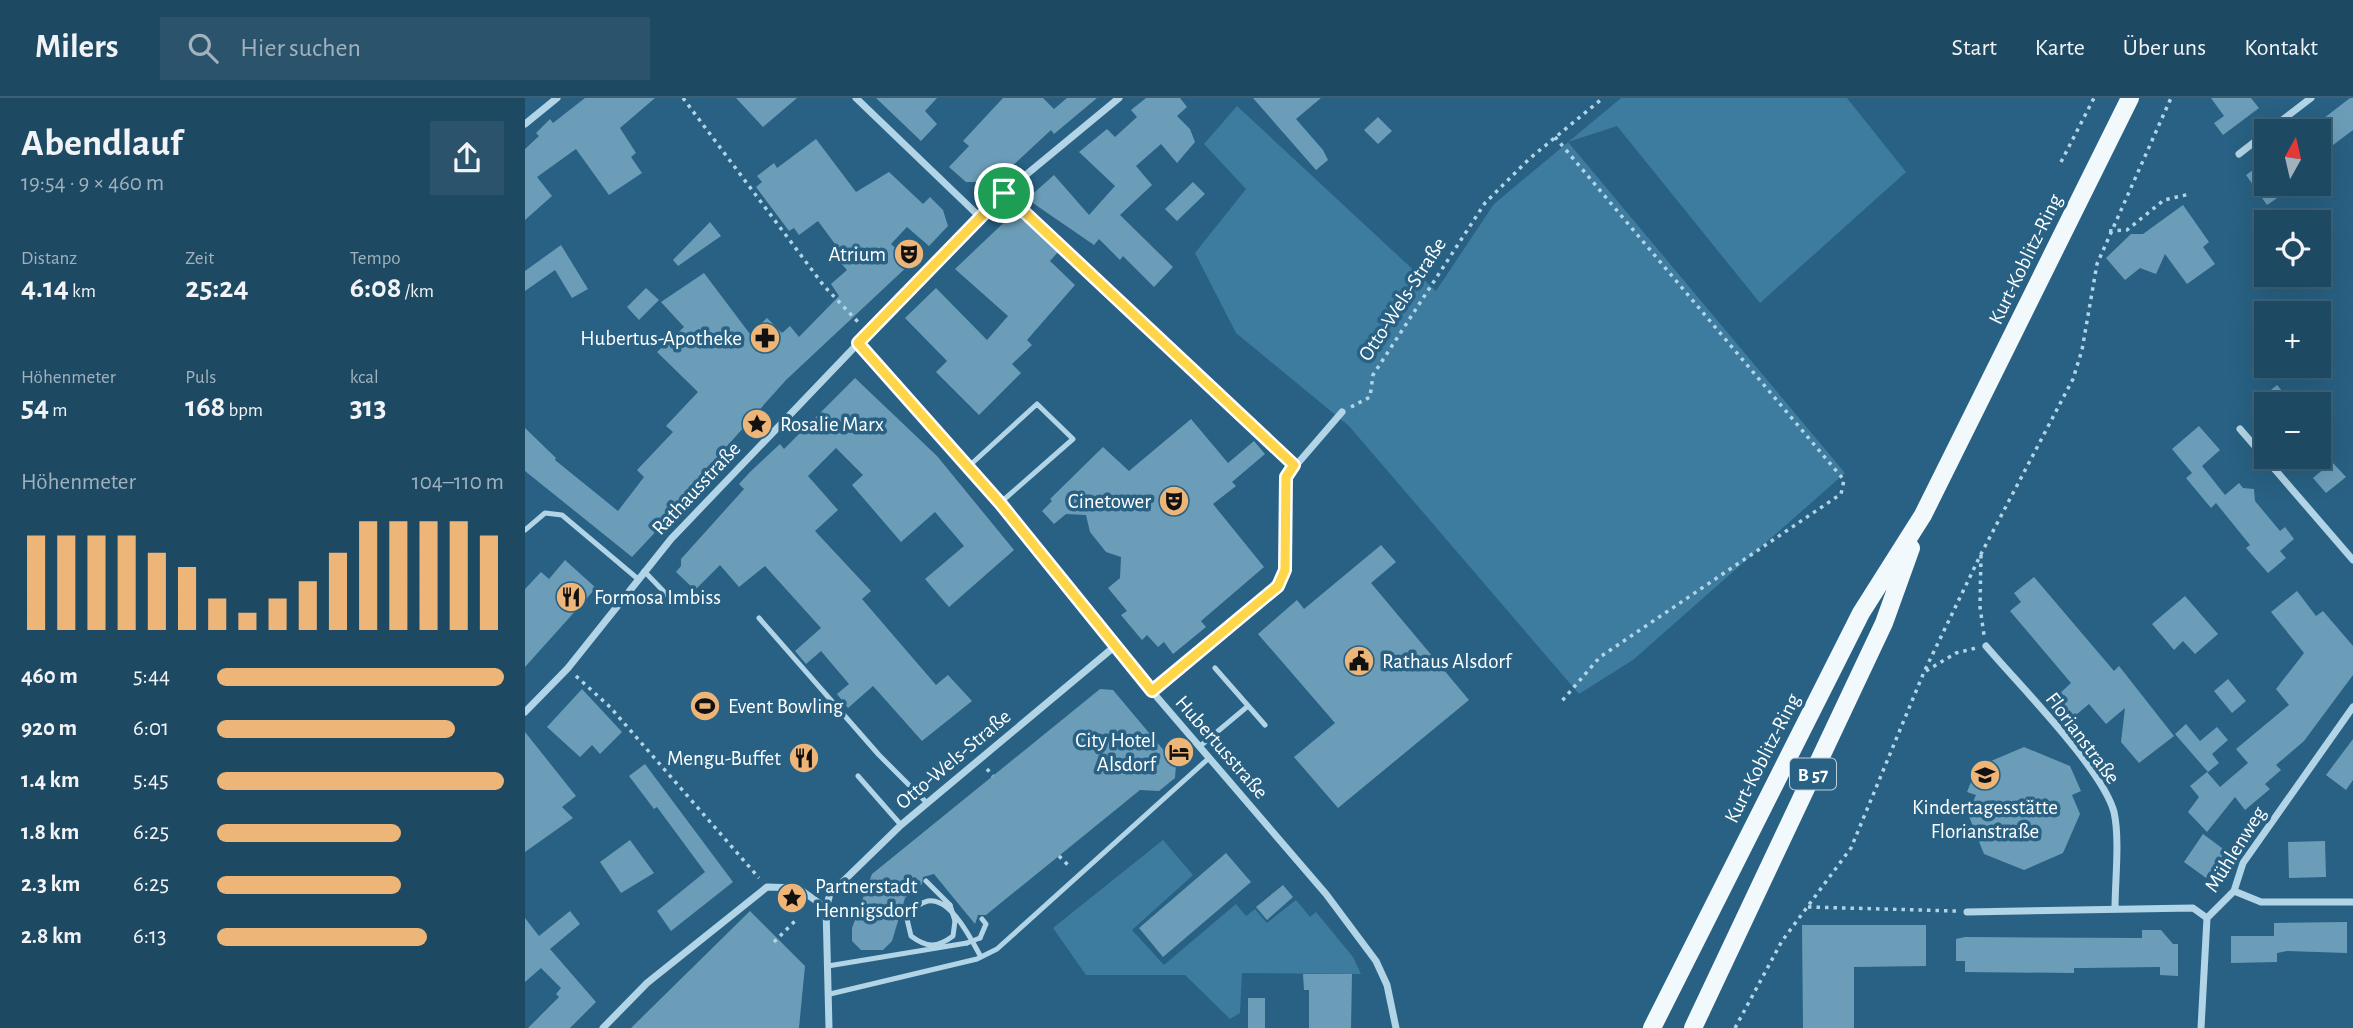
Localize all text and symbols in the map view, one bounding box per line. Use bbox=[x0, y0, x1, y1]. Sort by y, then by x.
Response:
search box bbox=[160, 17, 650, 80]
icon: search bbox=[184, 29, 222, 67]
text: Milers bbox=[35, 31, 118, 64]
text: Hier suchen bbox=[240, 35, 361, 61]
text: Start bbox=[1952, 36, 1997, 60]
text: Karte bbox=[2035, 36, 2085, 60]
text: Über uns bbox=[2123, 36, 2206, 60]
text: Kontakt bbox=[2244, 36, 2318, 60]
north arrow bbox=[2254, 119, 2331, 196]
map controls bbox=[2254, 119, 2331, 469]
button: share bbox=[430, 121, 504, 195]
text: Abendlauf bbox=[21, 125, 182, 163]
pin bbox=[974, 163, 1034, 223]
text: 19:54 · 9 × 460 m bbox=[21, 172, 164, 195]
icon: arrive bbox=[985, 174, 1023, 212]
street label: Kurt-Koblitz-Ring bbox=[1985, 190, 2066, 328]
button: locate bbox=[2254, 210, 2331, 287]
street label: Otto-Wels-Straße bbox=[1355, 234, 1450, 365]
theatre icon: Atrium bbox=[892, 237, 926, 271]
place label: Atrium bbox=[828, 244, 886, 265]
text: Distanz bbox=[21, 249, 77, 268]
text: Zeit bbox=[185, 249, 214, 268]
text: Tempo bbox=[350, 249, 401, 268]
text: 4.14 bbox=[21, 273, 69, 303]
text: 25:24 bbox=[185, 273, 249, 303]
text: 6:08 bbox=[350, 273, 401, 303]
text: km bbox=[69, 282, 96, 301]
text: /km bbox=[401, 282, 434, 301]
button: + bbox=[2254, 301, 2331, 378]
pharmacy icon: Hubertus-Apotheke bbox=[748, 321, 782, 355]
place label: Hubertus-Apotheke bbox=[580, 328, 742, 349]
text: Höhenmeter bbox=[21, 368, 116, 387]
text: Puls bbox=[185, 368, 216, 387]
text: kcal bbox=[350, 368, 379, 387]
text: 54 bbox=[21, 392, 49, 422]
text: 168 bbox=[185, 392, 225, 422]
text: 313 bbox=[350, 392, 386, 422]
button: − bbox=[2254, 392, 2331, 469]
text: m bbox=[49, 401, 67, 420]
text: bpm bbox=[225, 401, 263, 420]
place icon: Rosalie Marx bbox=[740, 407, 774, 441]
place label: Rosalie Marx bbox=[780, 414, 884, 435]
street label: Rathausstraße bbox=[648, 438, 745, 539]
text: Höhenmeter bbox=[21, 471, 136, 494]
text: 104–110 m bbox=[412, 471, 504, 494]
theatre icon: Cinetower bbox=[1157, 484, 1191, 518]
place label: Cinetower bbox=[1068, 491, 1151, 512]
restaurant icon: Formosa Imbiss bbox=[554, 580, 588, 614]
place label: Formosa Imbiss bbox=[594, 587, 721, 608]
public building icon: Rathaus Alsdorf bbox=[1342, 644, 1376, 678]
place label: Rathaus Alsdorf bbox=[1382, 651, 1513, 672]
text: 460 m bbox=[21, 665, 78, 688]
text: 5:44 bbox=[133, 665, 170, 688]
sports icon: Event Bowling bbox=[688, 689, 722, 723]
street label: Florianstraße bbox=[2042, 689, 2124, 788]
street label: Kurt-Koblitz-Ring bbox=[1721, 690, 1804, 826]
street label: Hubertusstraße bbox=[1171, 692, 1272, 803]
place label: Event Bowling bbox=[728, 696, 844, 717]
street label: Otto-Wels-Straße bbox=[892, 706, 1015, 813]
text: 920 m bbox=[21, 717, 77, 740]
text: 6:01 bbox=[133, 717, 169, 740]
place label: City Hotel Alsdorf bbox=[1075, 730, 1158, 775]
hotel icon: City Hotel Alsdorf bbox=[1162, 735, 1196, 769]
restaurant icon: Mengu-Buffet bbox=[787, 741, 821, 775]
place label: Mengu-Buffet bbox=[667, 748, 781, 769]
road number: B 57 bbox=[1790, 758, 1836, 790]
school or university icon: Kindertagesstätte Florianstraße bbox=[1968, 758, 2002, 792]
text: 1.4 km bbox=[21, 769, 80, 792]
text: 5:45 bbox=[133, 769, 169, 792]
place label: Kindertagesstätte Florianstraße bbox=[1912, 797, 2058, 842]
street label: Mühlenweg bbox=[2201, 802, 2270, 896]
text: 1.8 km bbox=[21, 821, 79, 844]
text: 6:25 bbox=[133, 821, 169, 844]
text: 2.3 km bbox=[21, 873, 80, 896]
text: 6:25 bbox=[133, 873, 169, 896]
place label: Partnerstadt Hennigsdorf bbox=[815, 876, 919, 921]
place icon: Partnerstadt Hennigsdorf bbox=[775, 881, 809, 915]
text: 2.8 km bbox=[21, 925, 82, 948]
text: 6:13 bbox=[133, 925, 166, 948]

